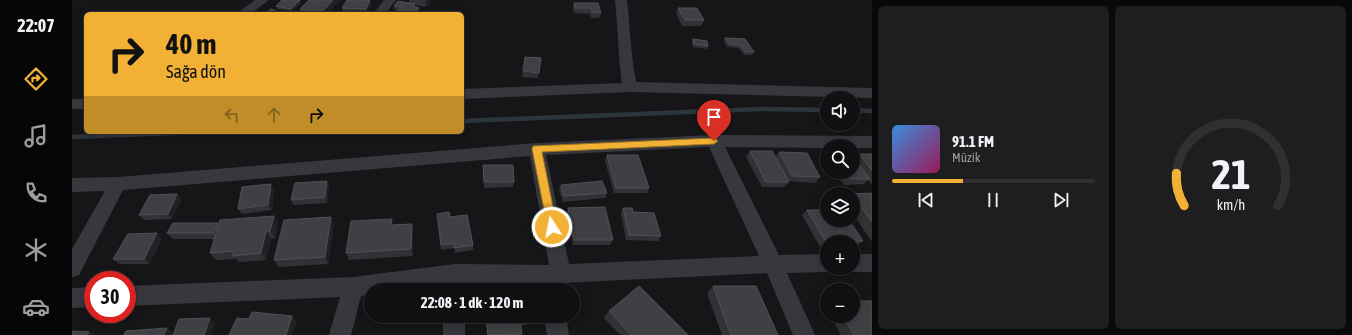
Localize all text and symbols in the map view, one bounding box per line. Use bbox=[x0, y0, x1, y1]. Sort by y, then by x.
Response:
text: 22:07 bbox=[17, 15, 55, 36]
icon: right bbox=[100, 28, 152, 80]
text: 40 m bbox=[166, 28, 216, 60]
text: Sağa dön bbox=[166, 61, 226, 82]
icon: directions bbox=[22, 65, 50, 93]
map controls bbox=[820, 91, 860, 323]
button: sound bbox=[820, 91, 860, 131]
pin bbox=[697, 100, 731, 141]
icon: left bbox=[221, 104, 243, 126]
icon: ahead bbox=[263, 104, 285, 126]
icon: right bbox=[305, 104, 327, 126]
icon: arrive bbox=[703, 106, 725, 128]
icon: music bbox=[22, 122, 50, 150]
text: 91.1 FM bbox=[952, 133, 994, 150]
button: search bbox=[820, 139, 860, 179]
text: 21 bbox=[1211, 149, 1250, 197]
text: Müzik bbox=[952, 150, 980, 165]
icon: phone bbox=[22, 179, 50, 207]
button: layers bbox=[820, 187, 860, 227]
icon: previous bbox=[915, 189, 937, 211]
icon: pause bbox=[982, 189, 1004, 211]
icon: next bbox=[1050, 189, 1072, 211]
text: km/h bbox=[1216, 196, 1245, 212]
position arrow bbox=[531, 206, 573, 248]
button: + bbox=[820, 235, 860, 275]
icon: climate bbox=[22, 236, 50, 264]
speed limit sign: 30 bbox=[84, 271, 136, 323]
button: − bbox=[820, 283, 860, 323]
icon: car bbox=[22, 293, 50, 321]
text: 22:08 · 1 dk · 120 m bbox=[421, 294, 523, 311]

